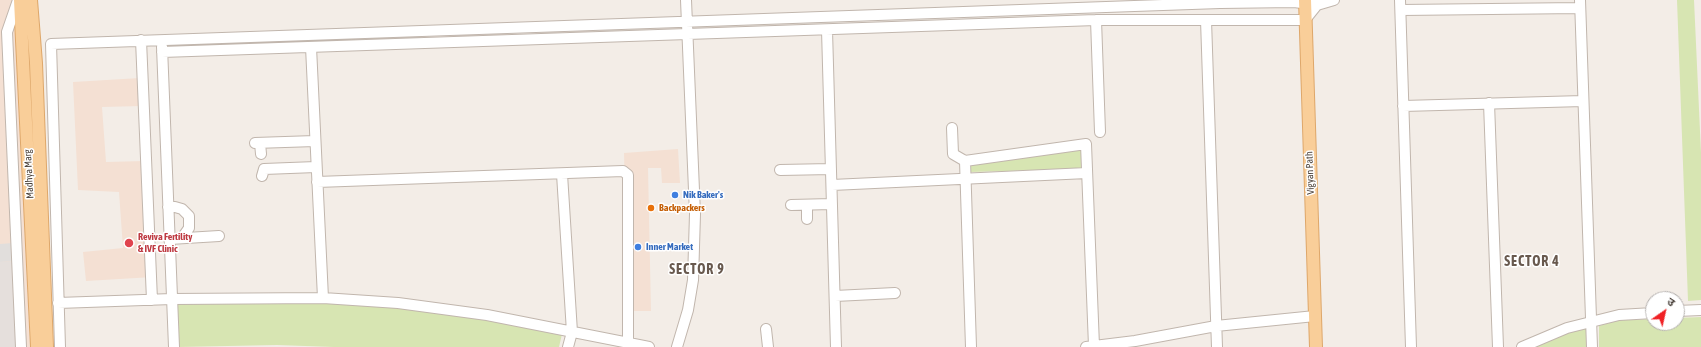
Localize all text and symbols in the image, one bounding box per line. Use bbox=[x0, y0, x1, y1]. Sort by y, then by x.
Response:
street label: Madhya Marg bbox=[22, 149, 36, 199]
street label: Vigyan Path bbox=[1303, 151, 1317, 195]
place label: Nik Baker's bbox=[683, 189, 723, 201]
marker: Nik Baker's bbox=[670, 190, 680, 200]
place label: Backpackers bbox=[659, 202, 705, 214]
marker: Backpackers bbox=[646, 203, 656, 213]
place label: Reviva Fertility & IVF Clinic bbox=[138, 231, 192, 254]
marker: Reviva Fertility & IVF Clinic bbox=[123, 237, 135, 249]
place label: Inner Market bbox=[646, 241, 693, 253]
marker: Inner Market bbox=[633, 242, 643, 252]
district label: SECTOR 4 bbox=[1504, 254, 1560, 270]
district label: SECTOR 9 bbox=[669, 262, 725, 278]
north arrow bbox=[1645, 291, 1685, 331]
text: उ bbox=[1665, 295, 1677, 309]

